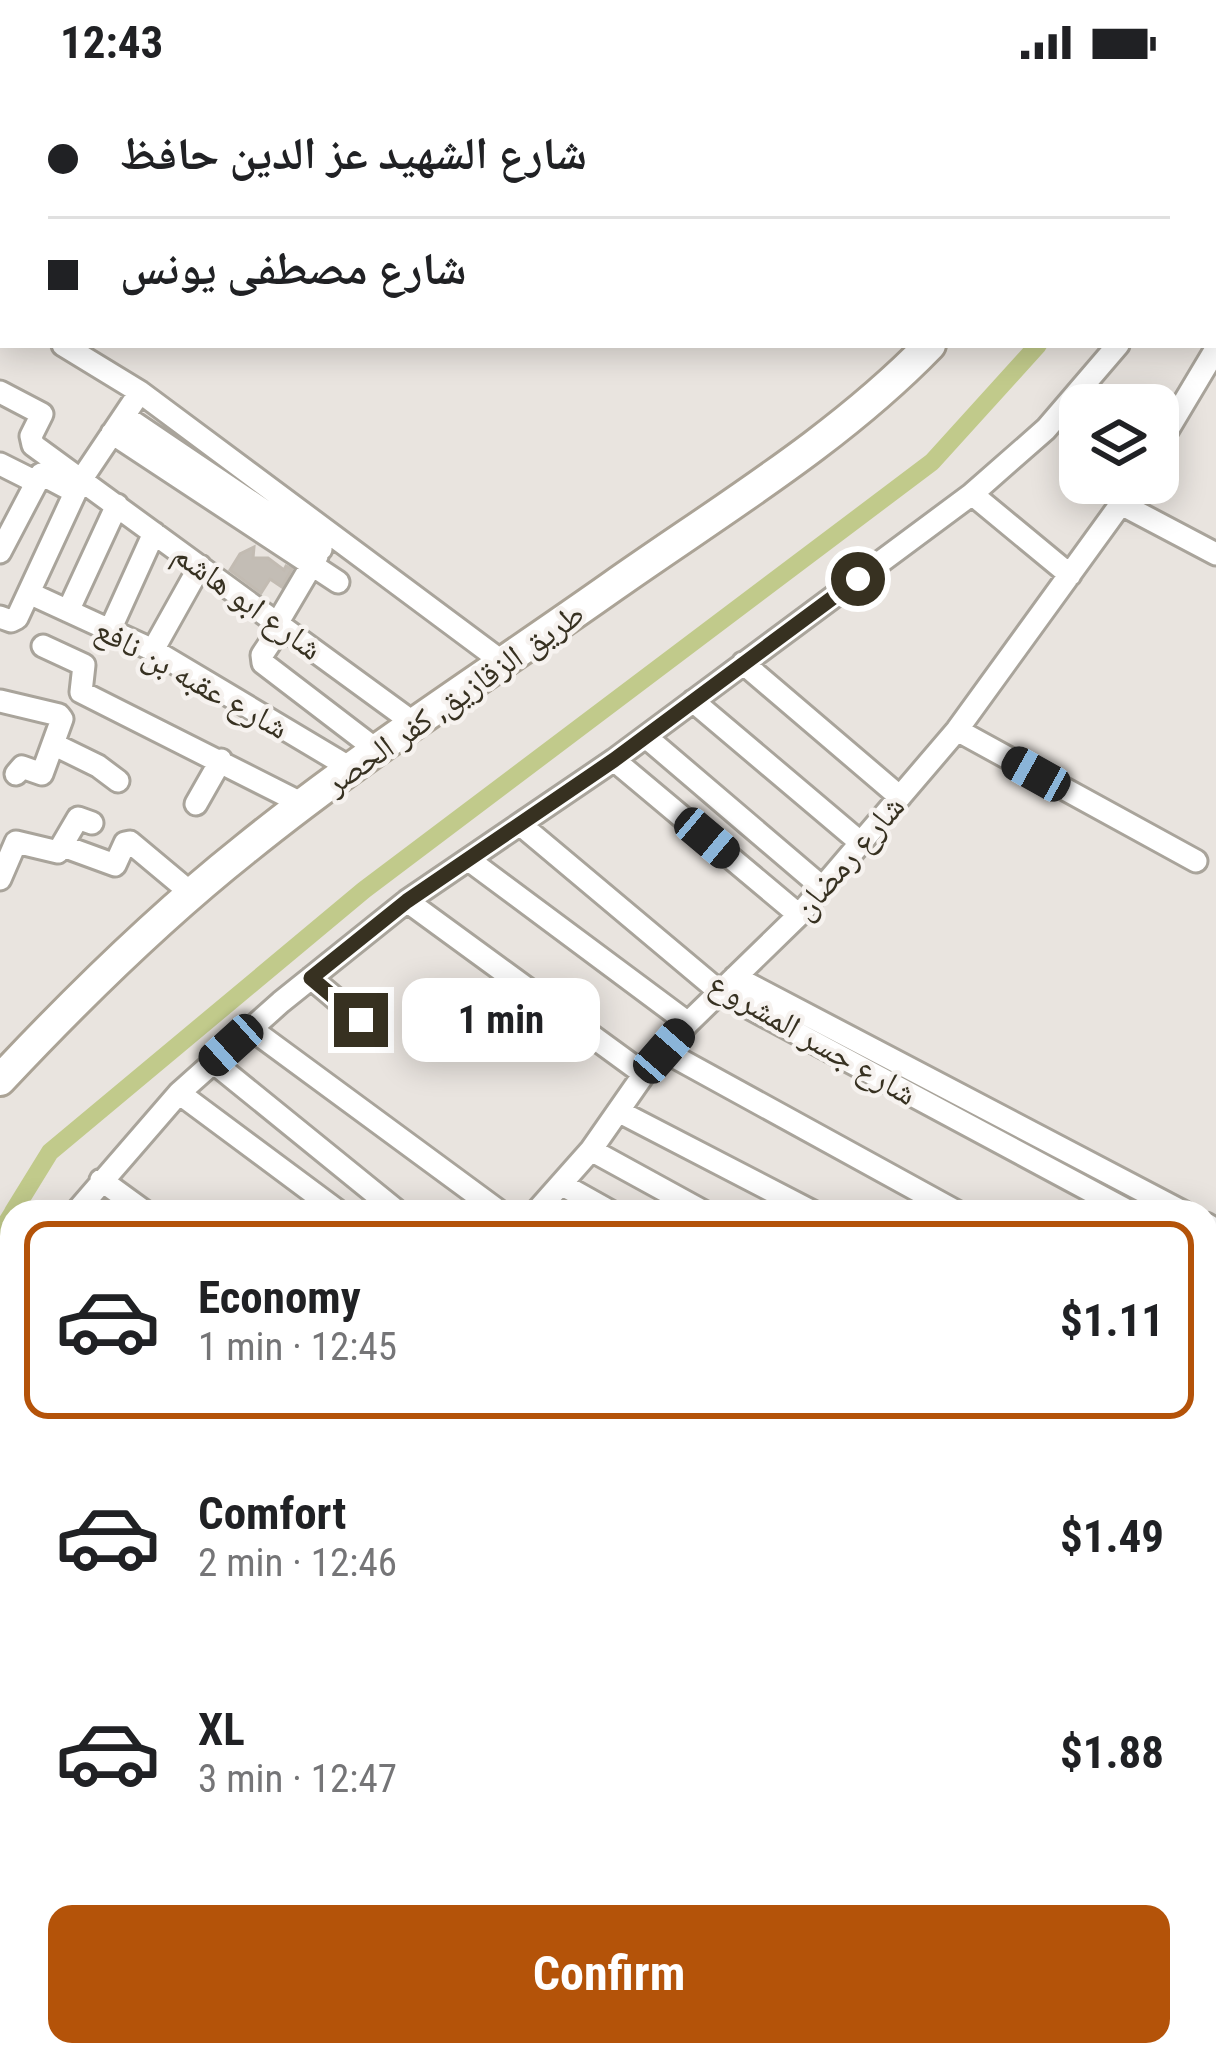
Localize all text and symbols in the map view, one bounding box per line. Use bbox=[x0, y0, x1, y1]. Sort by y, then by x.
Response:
text: 12:43 bbox=[60, 16, 163, 69]
text: شارع الشهيد عز الدين حافظ bbox=[120, 127, 587, 180]
text: شارع مصطفى يونس bbox=[120, 242, 467, 295]
map controls bbox=[1059, 384, 1179, 504]
button: layers bbox=[1059, 384, 1179, 504]
street label: شارع ابو هاشم bbox=[164, 534, 330, 670]
route start bbox=[831, 552, 885, 606]
street label: طريق الزقازيق, كفر الحصر bbox=[316, 594, 592, 804]
street label: شارع عقبه بن نافع bbox=[88, 609, 295, 749]
car bbox=[996, 741, 1076, 807]
street label: شارع رمضان bbox=[784, 787, 913, 928]
car bbox=[668, 801, 746, 875]
street label: شارع جسر المشروع bbox=[702, 963, 924, 1114]
callout: 1 min bbox=[403, 978, 601, 1062]
route end bbox=[334, 993, 388, 1047]
text: 1 min bbox=[458, 997, 544, 1043]
car bbox=[192, 1008, 270, 1082]
car bbox=[627, 1012, 701, 1090]
icon: car bbox=[54, 1266, 162, 1374]
text: Economy bbox=[198, 1271, 361, 1324]
text: $1.11 bbox=[1060, 1294, 1164, 1347]
text: 1 min · 12:45 bbox=[198, 1324, 397, 1370]
icon: car bbox=[54, 1482, 162, 1590]
text: Comfort bbox=[198, 1487, 346, 1540]
text: $1.49 bbox=[1060, 1510, 1164, 1563]
text: 2 min · 12:46 bbox=[198, 1540, 397, 1586]
icon: car bbox=[54, 1698, 162, 1806]
text: XL bbox=[198, 1703, 245, 1756]
text: $1.88 bbox=[1060, 1726, 1164, 1779]
text: 3 min · 12:47 bbox=[198, 1756, 397, 1802]
button: Confirm bbox=[48, 1905, 1170, 2043]

